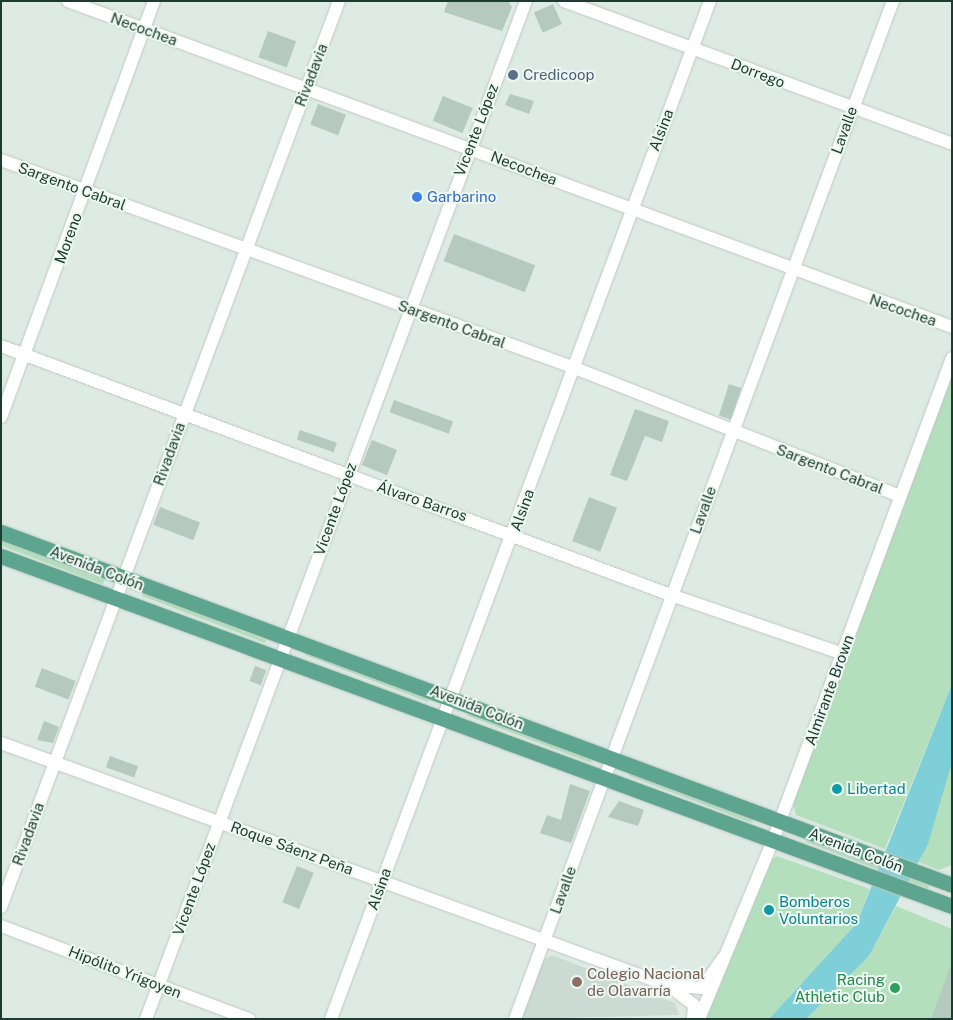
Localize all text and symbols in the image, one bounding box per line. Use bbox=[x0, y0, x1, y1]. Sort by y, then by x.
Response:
street label: Necochea bbox=[108, 9, 180, 49]
street label: Rivadavia bbox=[291, 41, 331, 109]
street label: Dorrego bbox=[728, 54, 788, 92]
place label: Credicoop bbox=[523, 66, 594, 84]
marker: Credicoop bbox=[507, 69, 519, 81]
street label: Vicente López bbox=[450, 81, 502, 179]
street label: Lavalle bbox=[827, 104, 861, 156]
street label: Alsina bbox=[645, 107, 677, 153]
street label: Necochea bbox=[488, 147, 560, 189]
street label: Sargento Cabral bbox=[16, 158, 128, 214]
place label: Garbarino bbox=[427, 188, 496, 206]
marker: Garbarino bbox=[411, 191, 423, 203]
street label: Moreno bbox=[50, 210, 86, 266]
street label: Necochea bbox=[867, 290, 939, 330]
street label: Sargento Cabral bbox=[396, 296, 508, 352]
street label: Rivadavia bbox=[149, 420, 189, 488]
street label: Sargento Cabral bbox=[774, 440, 886, 498]
street label: Vicente López bbox=[310, 460, 360, 558]
street label: Álvaro Barros bbox=[374, 477, 470, 525]
street label: Lavalle bbox=[686, 484, 720, 536]
street label: Alsina bbox=[506, 487, 538, 533]
street label: Avenida Colón bbox=[48, 542, 146, 594]
street label: Almirante Brown bbox=[801, 632, 857, 748]
street label: Avenida Colón bbox=[428, 681, 526, 733]
place label: Libertad bbox=[847, 780, 906, 798]
marker: Libertad bbox=[831, 783, 843, 795]
street label: Rivadavia bbox=[8, 800, 48, 868]
street label: Roque Sáenz Peña bbox=[228, 817, 356, 879]
street label: Avenida Colón bbox=[807, 824, 905, 876]
street label: Vicente López bbox=[169, 840, 219, 938]
street label: Lavalle bbox=[546, 864, 580, 916]
street label: Alsina bbox=[363, 866, 395, 912]
place label: Bomberos Voluntarios bbox=[779, 892, 858, 927]
marker: Bomberos Voluntarios bbox=[763, 904, 775, 916]
street label: Hipólito Yrigoyen bbox=[66, 942, 184, 1002]
place label: Colegio Nacional de Olavarría bbox=[587, 964, 705, 999]
place label: Racing Athletic Club bbox=[795, 970, 885, 1005]
marker: Colegio Nacional de Olavarría bbox=[571, 976, 583, 988]
marker: Racing Athletic Club bbox=[889, 982, 901, 994]

